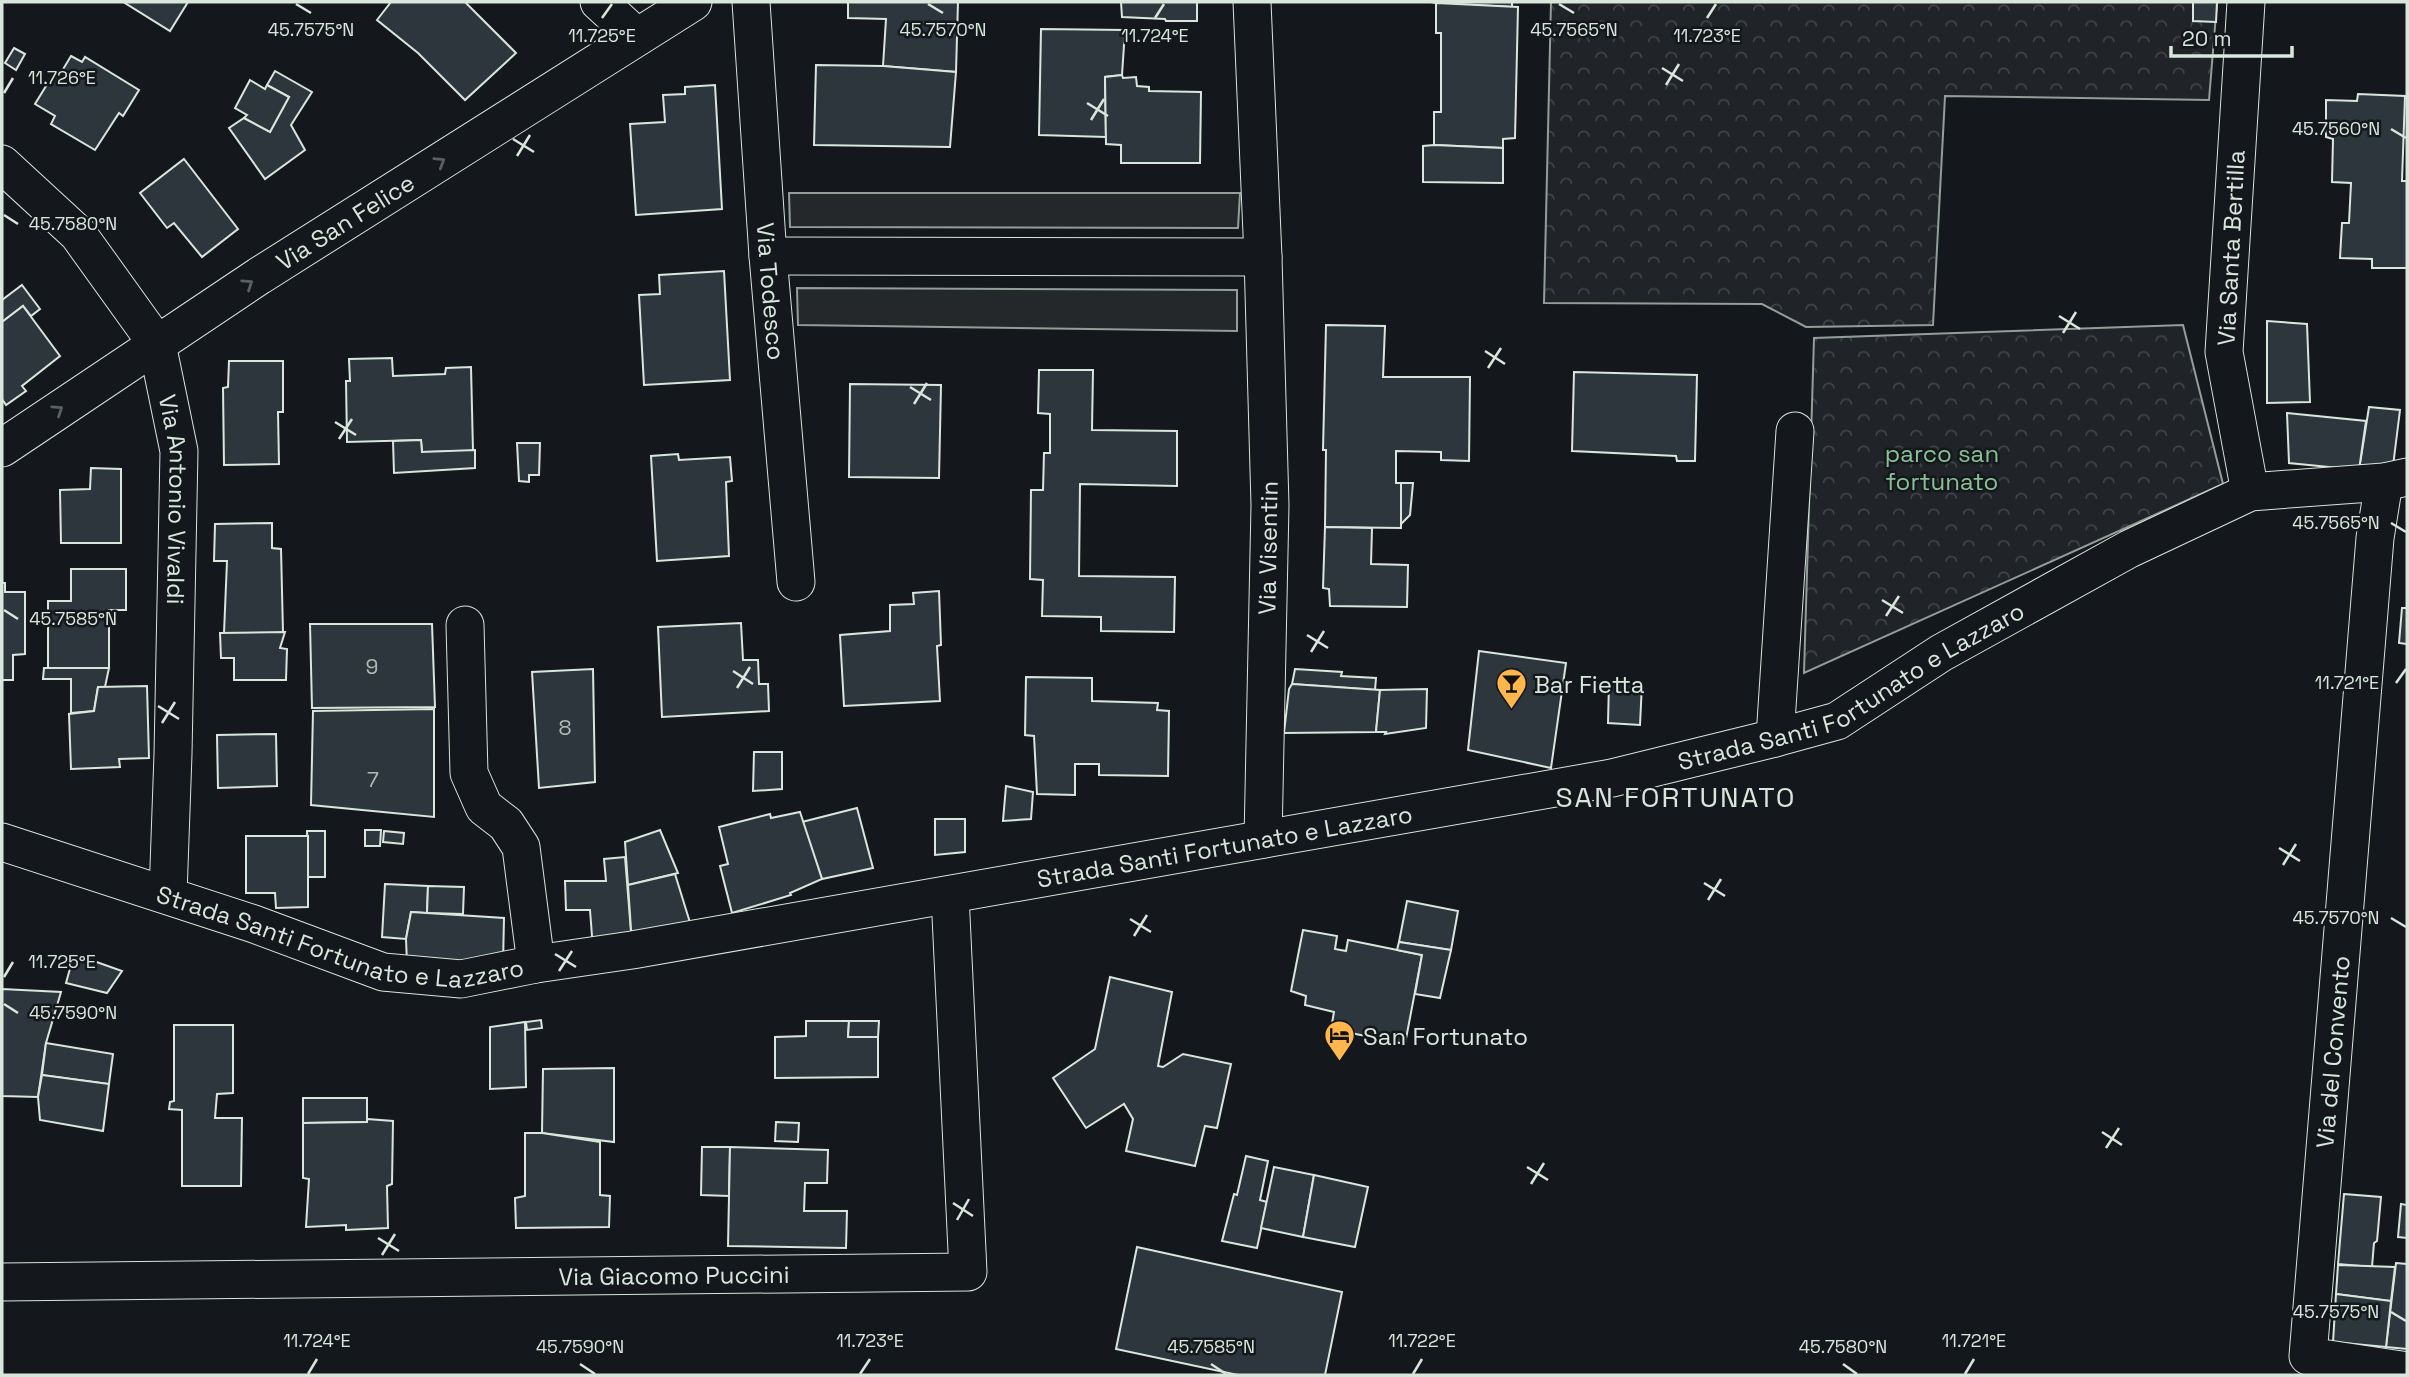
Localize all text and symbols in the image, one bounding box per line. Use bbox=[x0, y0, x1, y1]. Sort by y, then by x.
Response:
scale bar bbox=[2171, 14, 2292, 58]
text: 45.7575°N bbox=[268, 18, 354, 41]
text: 45.7570°N bbox=[899, 18, 987, 41]
text: 45.7565°N bbox=[1530, 18, 1618, 41]
text: 11.725°E bbox=[568, 24, 636, 47]
text: 11.724°E bbox=[1121, 24, 1189, 47]
text: 11.723°E bbox=[1673, 24, 1741, 47]
text: 20 m bbox=[2182, 25, 2232, 52]
text: 11.726°E bbox=[28, 66, 96, 89]
text: 45.7560°N bbox=[2292, 117, 2380, 140]
street label: Via Santa Bertilla bbox=[2210, 149, 2252, 347]
one-way arrow bbox=[432, 157, 445, 170]
street label: Via San Felice bbox=[270, 167, 420, 277]
text: 45.7580°N bbox=[29, 212, 117, 235]
street label: Via Todesco bbox=[750, 221, 792, 361]
one-way arrow bbox=[240, 279, 253, 292]
street label: Via Antonio Vivaldi bbox=[152, 392, 195, 605]
one-way arrow bbox=[51, 405, 64, 418]
park label: parco san fortunato bbox=[1885, 438, 1999, 497]
street label: Via Visentin bbox=[1251, 481, 1285, 615]
text: 45.7565°N bbox=[2292, 511, 2380, 534]
street label: Strada Santi Fortunato e Lazzaro bbox=[1675, 595, 2030, 777]
text: 45.7585°N bbox=[29, 607, 117, 630]
house number: 9 bbox=[366, 653, 378, 680]
bar icon: Bar Fietta bbox=[1494, 667, 1528, 711]
place label: Bar Fietta bbox=[1534, 669, 1645, 700]
text: 11.721°E bbox=[2315, 671, 2379, 694]
house number: 8 bbox=[558, 714, 572, 741]
house number: 7 bbox=[367, 766, 379, 793]
district label: SAN FORTUNATO bbox=[1555, 779, 1797, 815]
street label: Strada Santi Fortunato e Lazzaro bbox=[1034, 798, 1415, 894]
street label: Strada Santi Fortunato e Lazzaro bbox=[153, 878, 526, 995]
text: 45.7570°N bbox=[2292, 906, 2380, 929]
text: 11.725°E bbox=[28, 950, 96, 973]
street label: Via del Convento bbox=[2309, 954, 2357, 1150]
text: 45.7590°N bbox=[29, 1001, 117, 1024]
hotel icon: San Fortunato bbox=[1323, 1019, 1357, 1063]
place label: San Fortunato bbox=[1363, 1021, 1528, 1052]
street label: Via Giacomo Puccini bbox=[558, 1258, 790, 1292]
text: 45.7575°N bbox=[2293, 1300, 2379, 1323]
text: 11.724°E bbox=[283, 1329, 351, 1352]
text: 11.723°E bbox=[836, 1329, 904, 1352]
text: 11.722°E bbox=[1388, 1329, 1456, 1352]
text: 11.721°E bbox=[1942, 1329, 2006, 1352]
text: 45.7590°N bbox=[536, 1335, 624, 1358]
text: 45.7585°N bbox=[1167, 1335, 1255, 1358]
text: 45.7580°N bbox=[1799, 1335, 1887, 1358]

